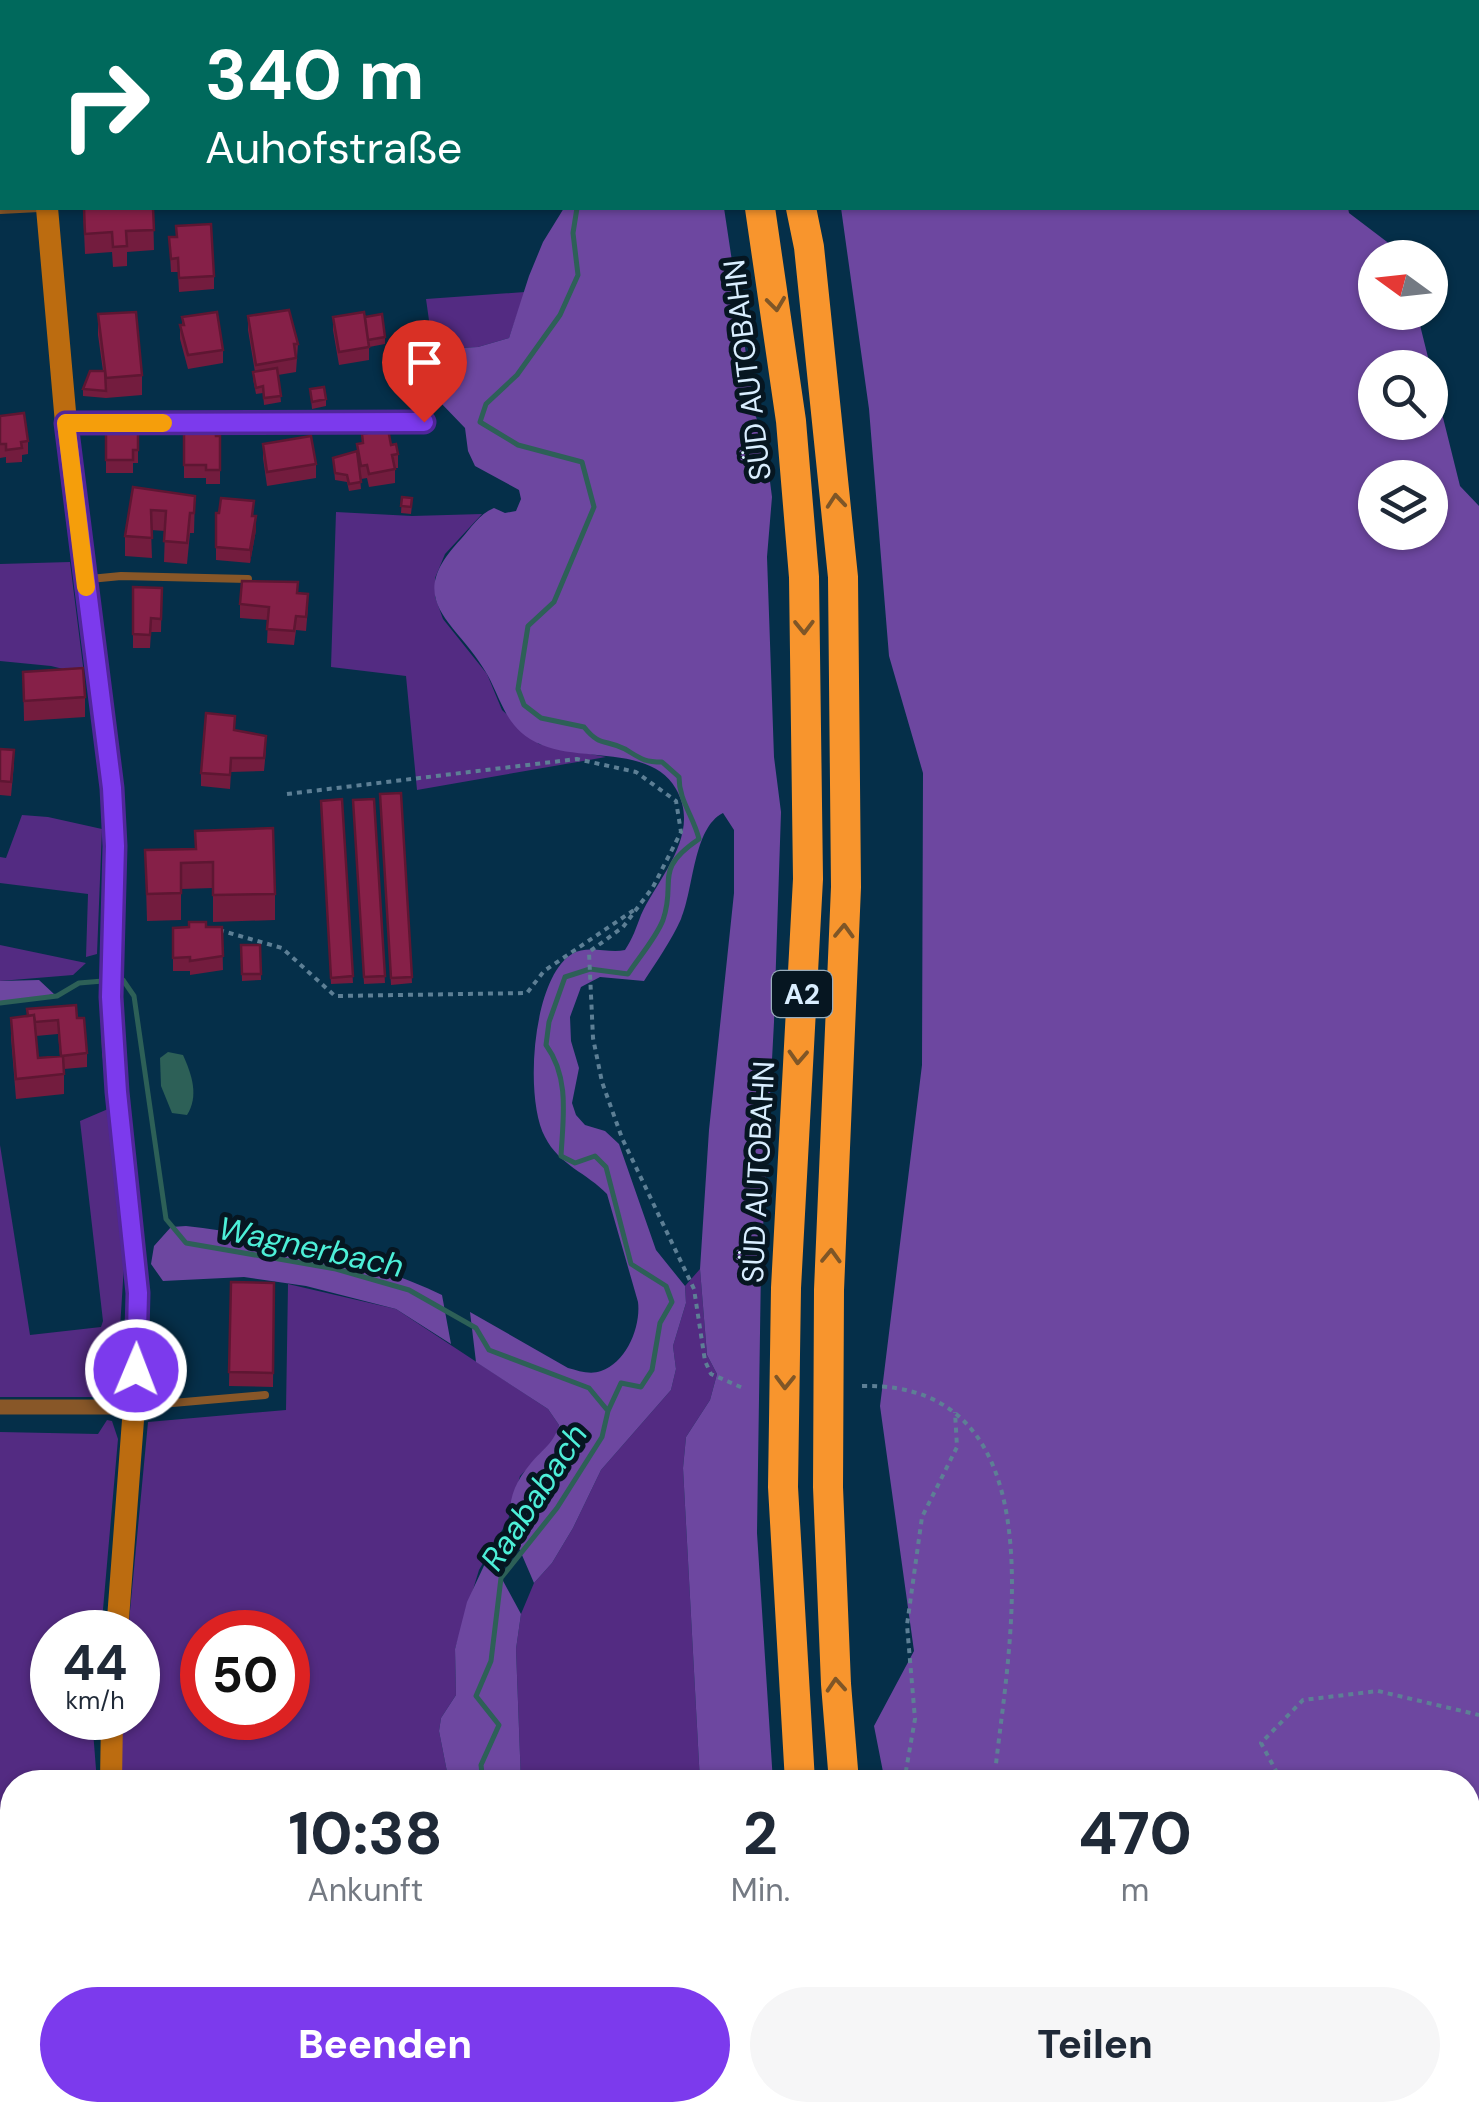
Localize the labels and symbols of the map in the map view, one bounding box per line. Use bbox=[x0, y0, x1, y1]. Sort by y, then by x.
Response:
north arrow bbox=[1358, 240, 1448, 330]
street label: SÜD AUTOBAHN bbox=[714, 257, 780, 483]
one-way arrow bbox=[765, 296, 786, 312]
pin bbox=[382, 320, 467, 423]
one-way arrow bbox=[826, 493, 847, 509]
one-way arrow bbox=[794, 620, 815, 636]
one-way arrow bbox=[833, 922, 854, 938]
road number: A2 bbox=[772, 971, 832, 1017]
one-way arrow bbox=[788, 1049, 809, 1065]
street label: SÜD AUTOBAHN bbox=[733, 1060, 783, 1284]
water label: Wagnerbach bbox=[215, 1207, 407, 1287]
one-way arrow bbox=[820, 1247, 841, 1263]
position arrow bbox=[84, 1318, 188, 1422]
one-way arrow bbox=[774, 1374, 796, 1390]
water label: Raababach bbox=[471, 1416, 597, 1578]
speed limit sign: 50 bbox=[180, 1610, 310, 1740]
one-way arrow bbox=[826, 1677, 847, 1693]

